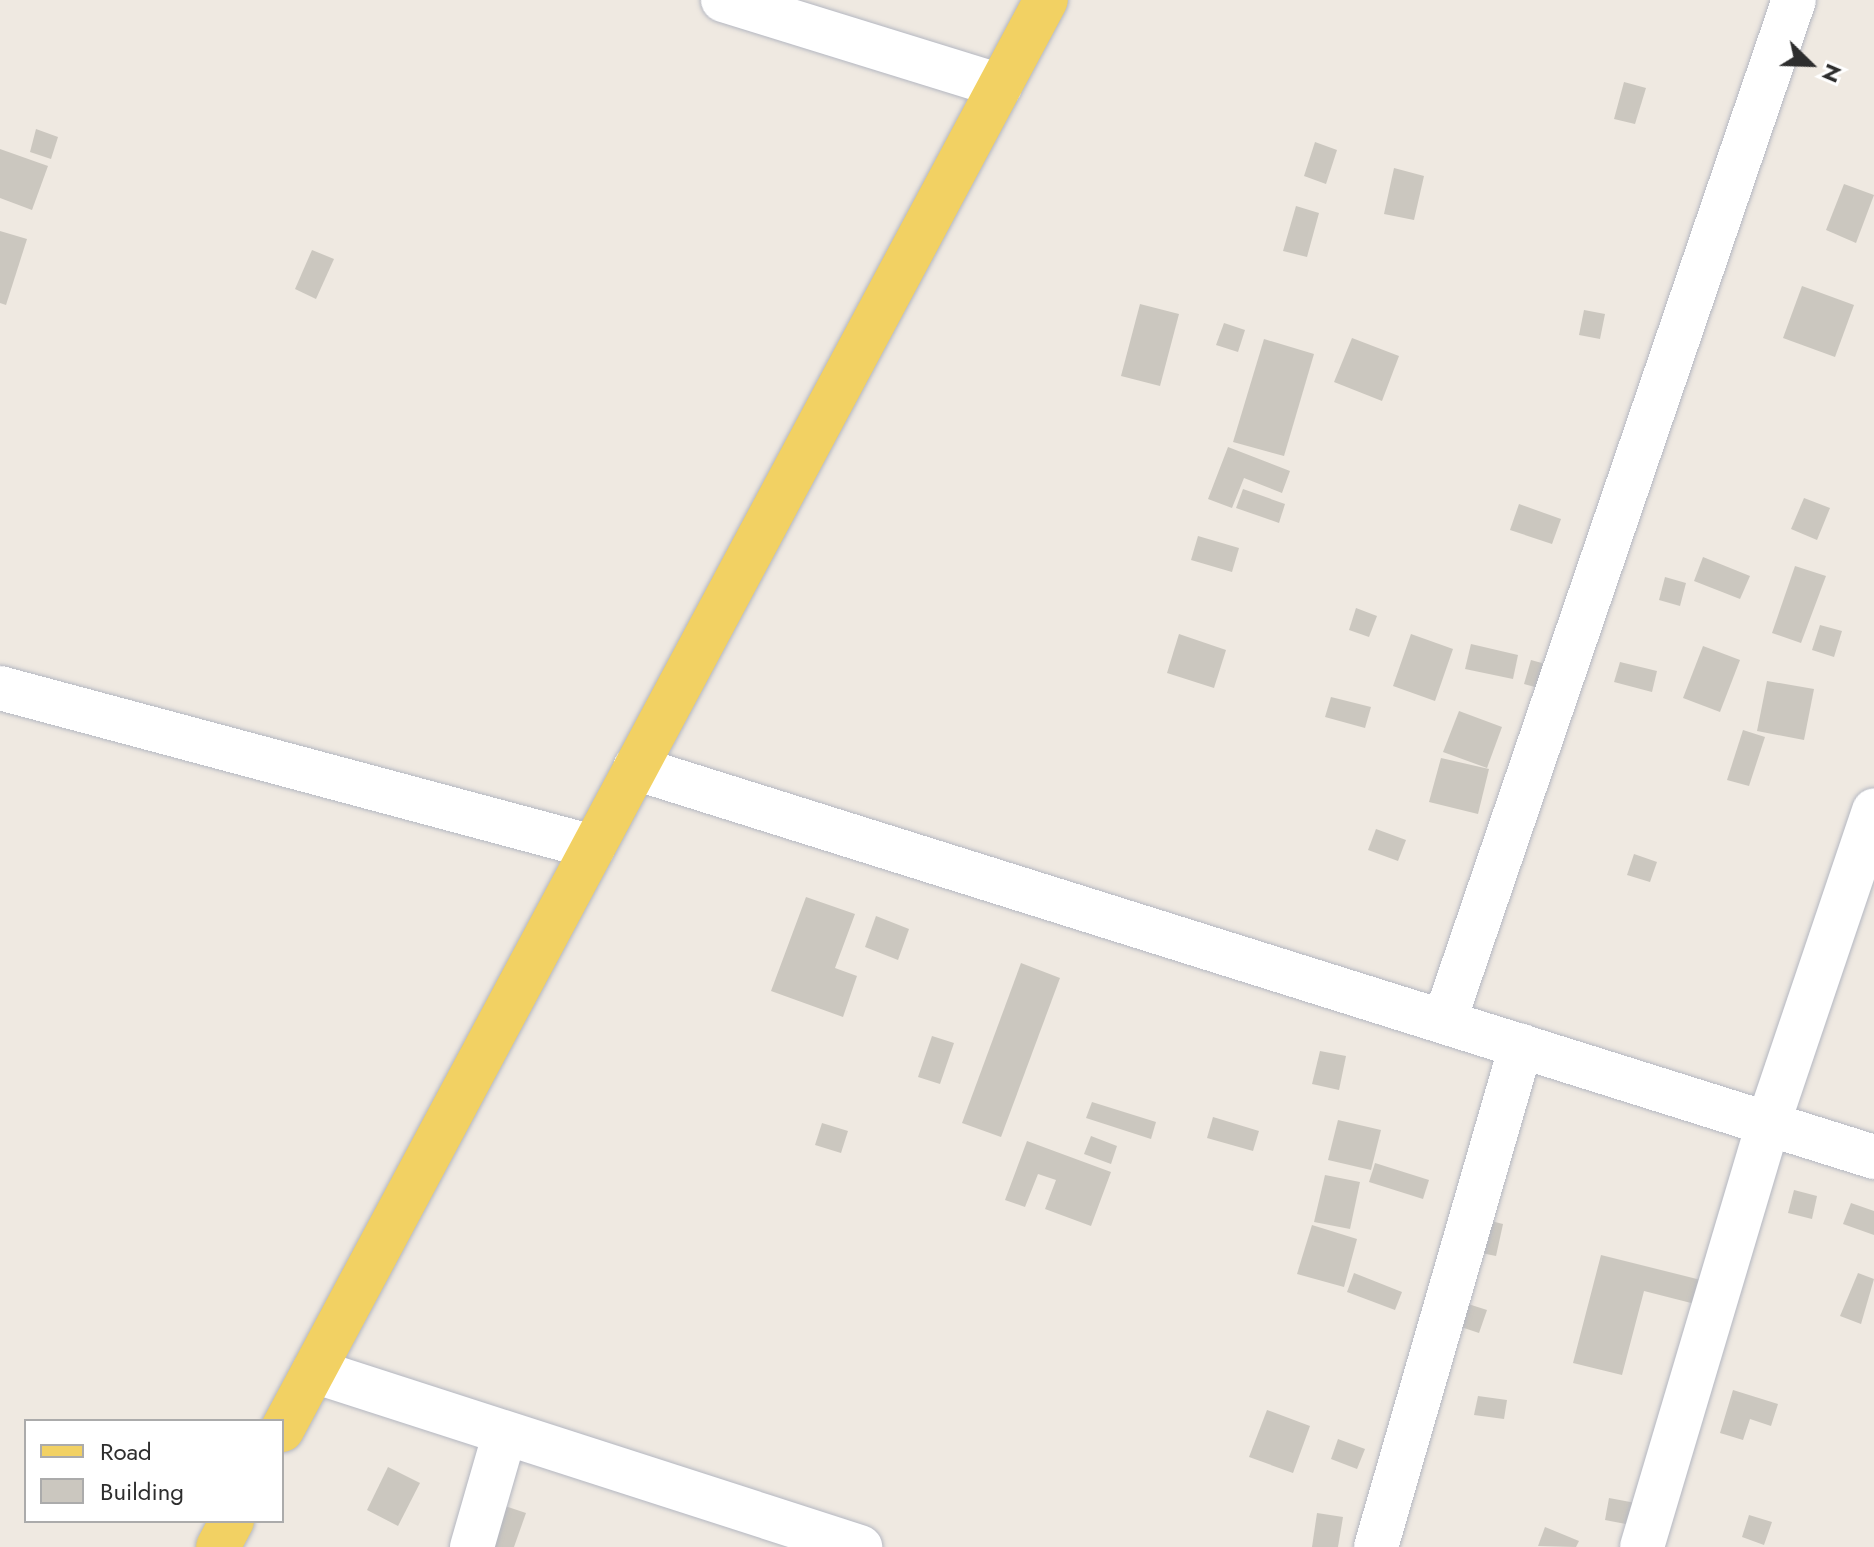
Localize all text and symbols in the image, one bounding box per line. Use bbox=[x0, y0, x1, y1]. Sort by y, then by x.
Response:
north arrow bbox=[1770, 24, 1850, 104]
text: N bbox=[1814, 59, 1850, 88]
legend bbox=[24, 1419, 284, 1523]
text: Road bbox=[100, 1434, 152, 1469]
text: Building bbox=[100, 1474, 184, 1509]

